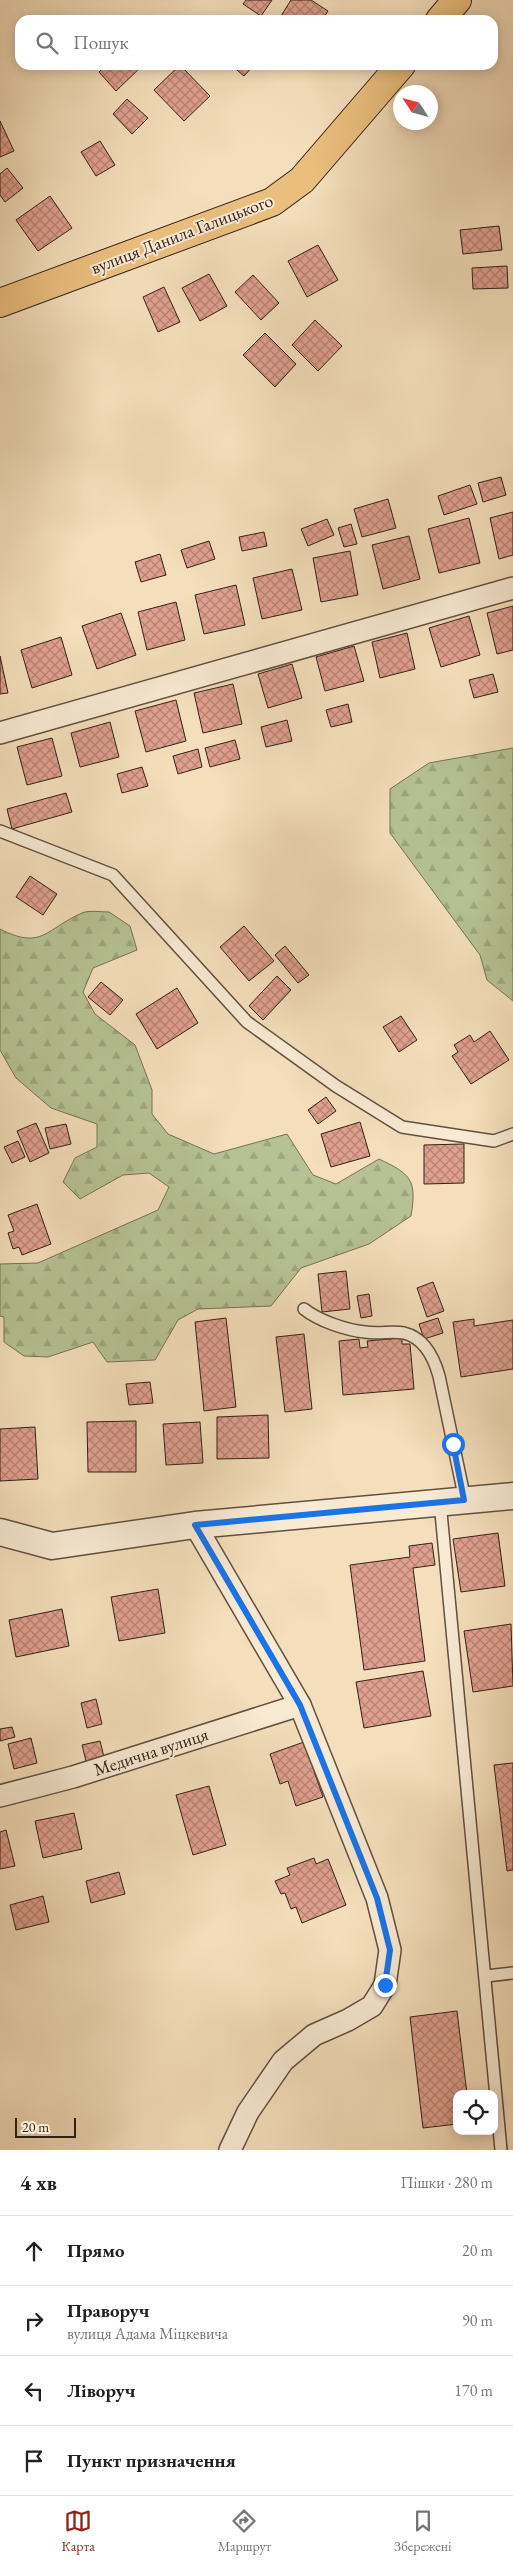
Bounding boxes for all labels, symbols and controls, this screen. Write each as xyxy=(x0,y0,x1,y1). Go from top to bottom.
search box xyxy=(15,15,498,70)
icon: search xyxy=(33,29,61,57)
text: Пошук xyxy=(73,30,129,55)
north arrow xyxy=(393,85,438,130)
street label: вулиця Данила Галицького xyxy=(87,188,276,279)
route start xyxy=(442,1433,465,1456)
street label: Медична вулиця xyxy=(91,1722,211,1781)
route end xyxy=(374,1974,397,1997)
map controls xyxy=(453,2090,498,2135)
button: locate xyxy=(453,2090,498,2135)
scale bar xyxy=(15,2115,76,2138)
text: 20 m xyxy=(22,2118,49,2136)
text: 4 хв xyxy=(20,2169,57,2196)
text: Пішки · 280 m xyxy=(400,2172,493,2193)
icon: ahead xyxy=(20,2237,48,2265)
text: Прямо xyxy=(67,2238,125,2263)
text: 20 m xyxy=(462,2240,493,2261)
text: Праворуч xyxy=(67,2298,149,2323)
icon: right xyxy=(20,2307,48,2335)
text: 90 m xyxy=(462,2310,493,2331)
text: вулиця Адама Міцкевича xyxy=(67,2323,228,2344)
icon: left xyxy=(20,2377,48,2405)
text: Ліворуч xyxy=(67,2378,135,2403)
text: 170 m xyxy=(454,2380,493,2401)
icon: arrive xyxy=(20,2447,48,2475)
text: Пункт призначення xyxy=(67,2448,236,2473)
tab: Карта xyxy=(61,2507,95,2555)
tab: Маршрут xyxy=(218,2507,271,2555)
tab: Збережені xyxy=(394,2507,452,2555)

